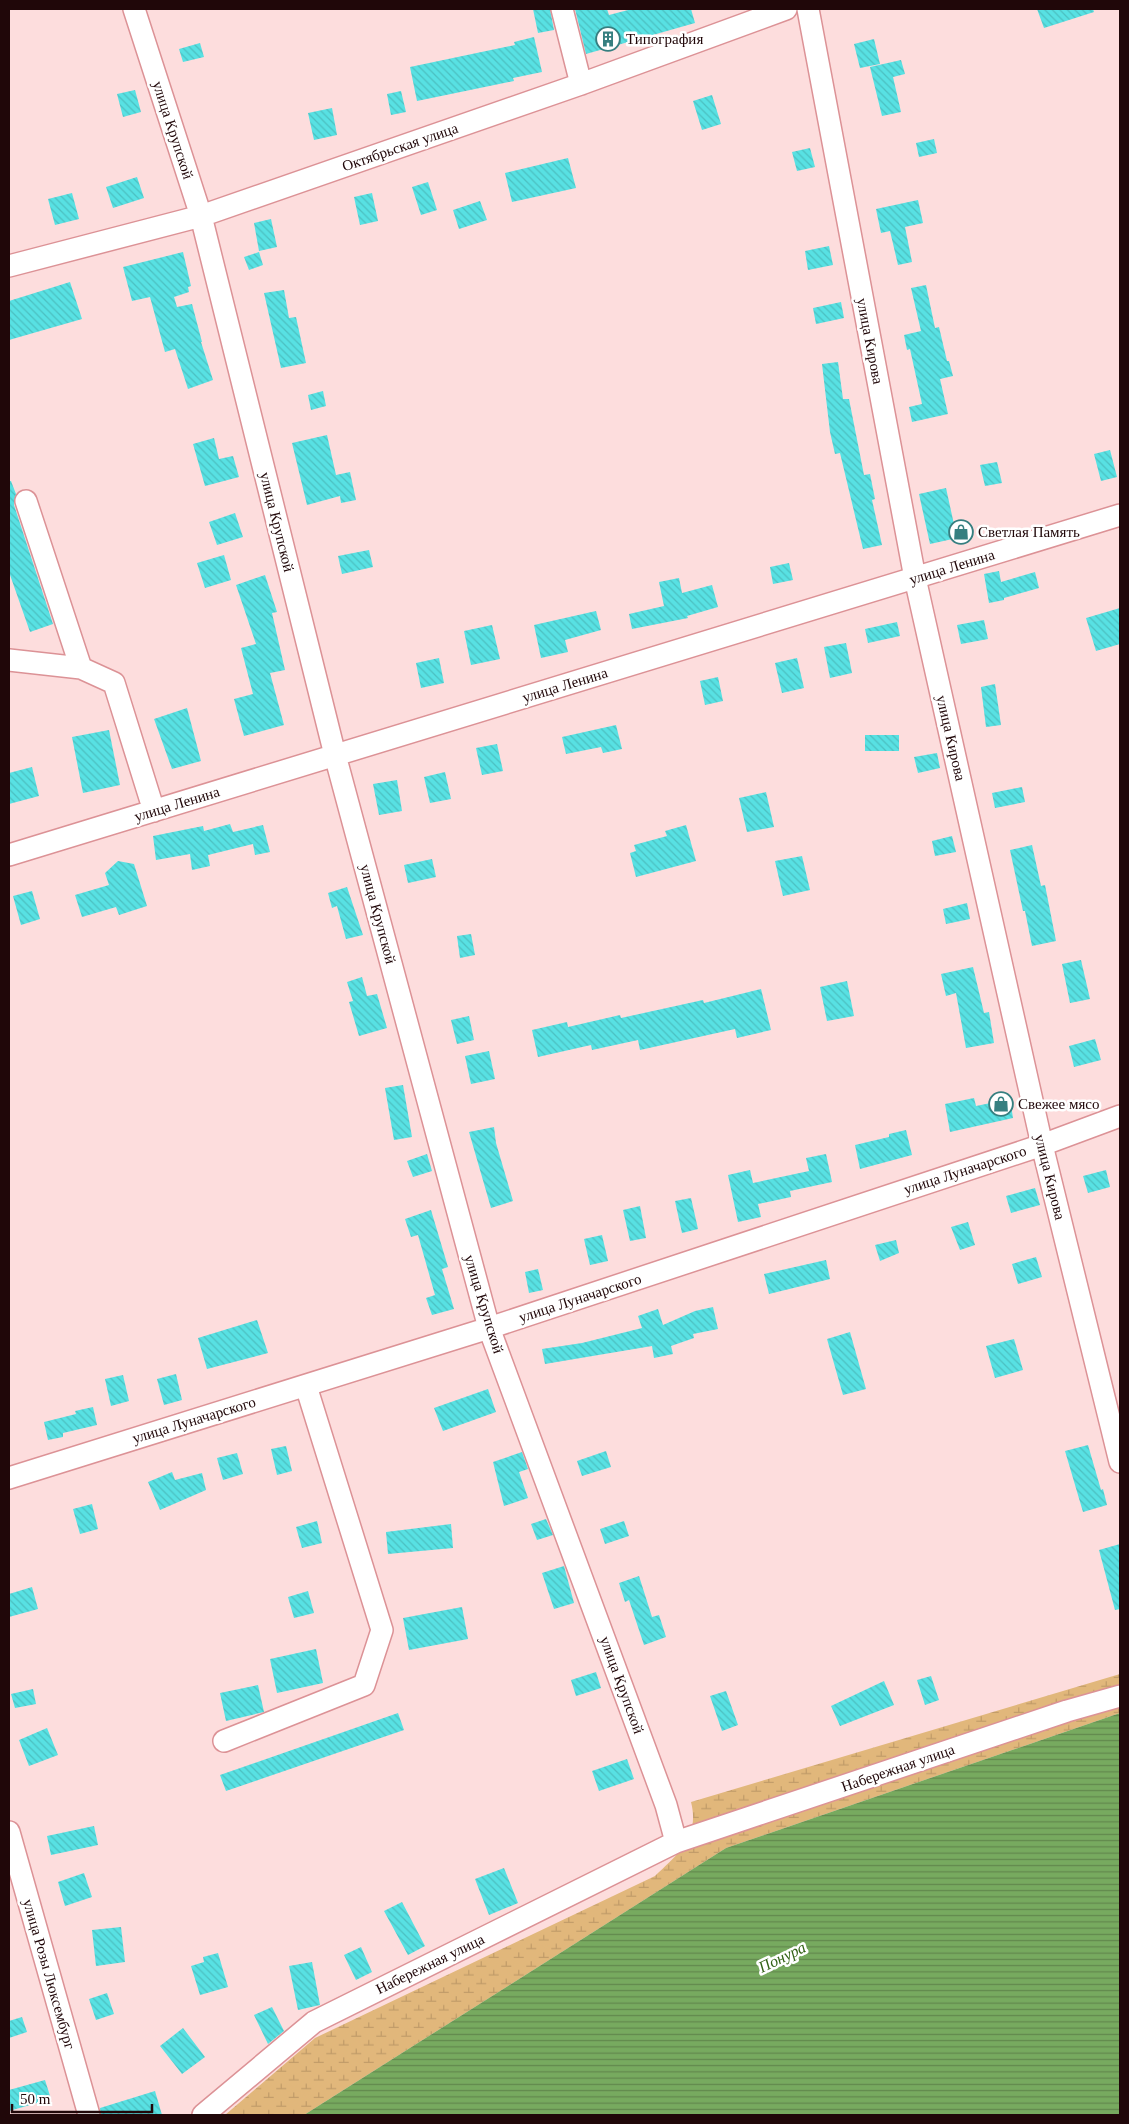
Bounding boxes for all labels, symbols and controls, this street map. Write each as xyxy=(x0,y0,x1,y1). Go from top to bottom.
building icon: Типография xyxy=(595,26,621,52)
place label: Типография xyxy=(626,31,703,47)
street label: улица Крупской xyxy=(150,79,196,181)
street label: Октябрьская улица xyxy=(340,120,460,174)
street label: улица Кирова xyxy=(854,297,886,386)
street label: улица Крупской xyxy=(257,470,297,574)
shop icon: Светлая Память xyxy=(948,519,974,545)
place label: Светлая Память xyxy=(978,524,1080,540)
street label: улица Ленина xyxy=(907,546,997,588)
street label: улица Ленина xyxy=(520,664,610,706)
street label: улица Кирова xyxy=(933,694,969,783)
street label: улица Ленина xyxy=(132,783,222,825)
street label: улица Крупской xyxy=(357,863,399,965)
shop icon: Свежее мясо xyxy=(988,1091,1014,1117)
place label: Свежее мясо xyxy=(1018,1096,1099,1112)
street label: улица Кирова xyxy=(1032,1133,1068,1222)
street label: улица Луначарского xyxy=(902,1143,1028,1197)
street label: улица Крупской xyxy=(461,1253,507,1355)
street label: улица Луначарского xyxy=(517,1271,643,1325)
street label: улица Луначарского xyxy=(131,1394,257,1446)
street label: улица Крупской xyxy=(597,1634,647,1736)
street label: Набережная улица xyxy=(839,1741,957,1795)
street label: улица Розы Люксембург xyxy=(20,1897,78,2051)
street label: Набережная улица xyxy=(373,1931,487,1997)
water label: Понура xyxy=(755,1938,809,1977)
scale bar xyxy=(12,2082,152,2114)
text: 50 m xyxy=(20,2091,51,2107)

